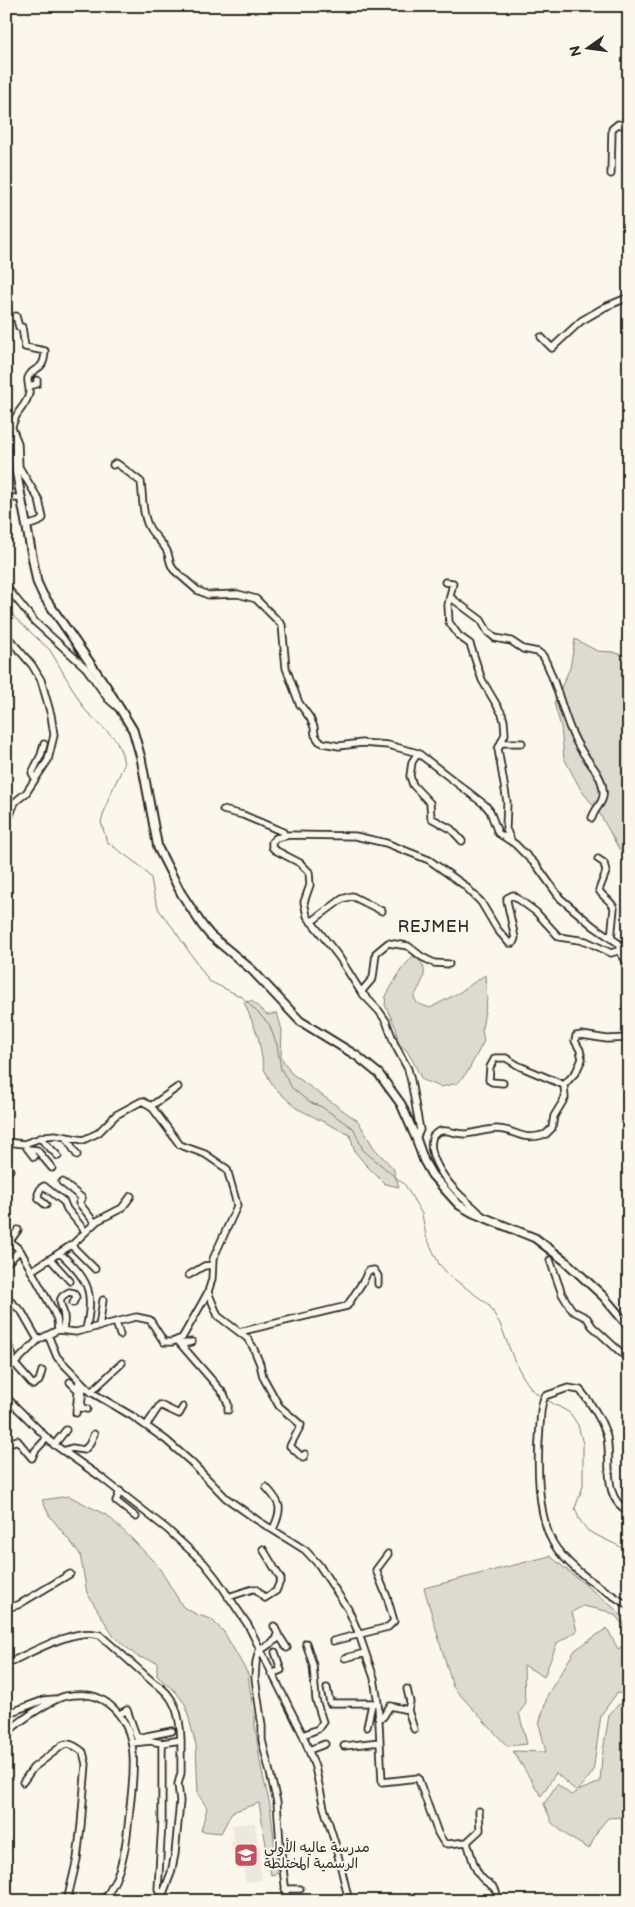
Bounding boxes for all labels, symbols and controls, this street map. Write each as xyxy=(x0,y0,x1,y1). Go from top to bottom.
north arrow xyxy=(562,22,612,72)
text: N xyxy=(566,44,585,58)
district label: REJMEH xyxy=(398,918,470,937)
place label: مدرسة عاليه الأولى الرسمية المختلطة xyxy=(264,1838,370,1872)
school or university icon: مدرسة عاليه الأولى الرسمية المختلطة xyxy=(233,1842,259,1868)

